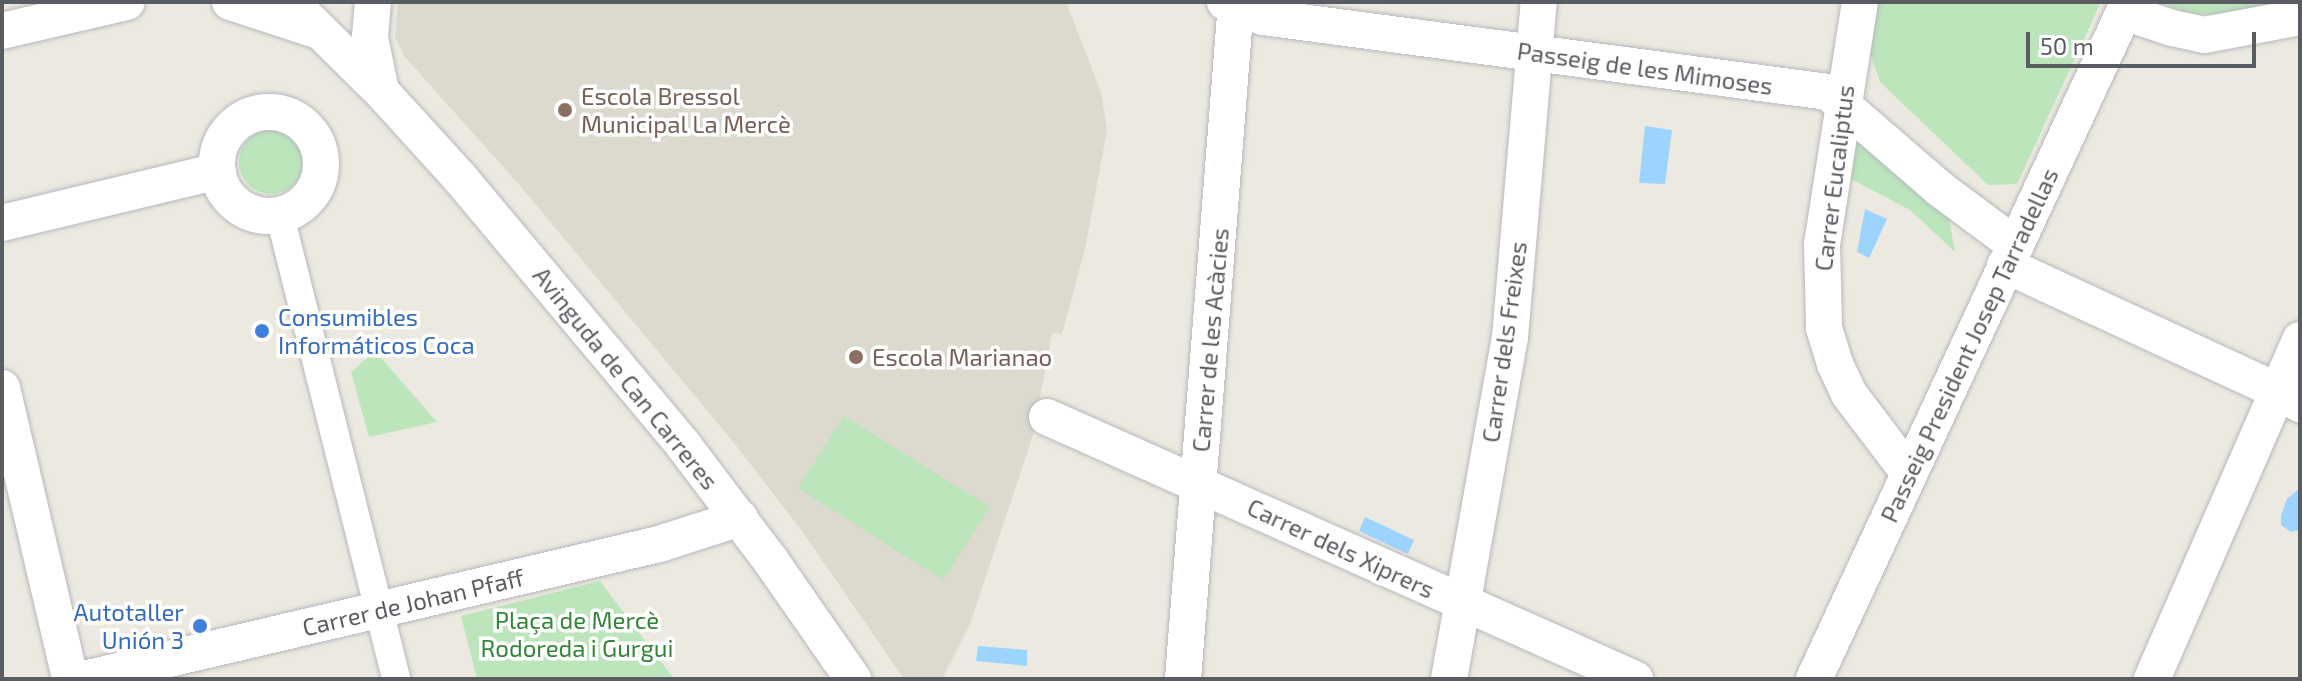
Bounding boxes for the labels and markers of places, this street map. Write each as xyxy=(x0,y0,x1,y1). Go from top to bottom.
place label: Escola Bressol Municipal La Mercè xyxy=(581,82,791,138)
marker: Escola Bressol Municipal La Mercè xyxy=(556,101,574,119)
place label: Consumibles Informáticos Coca xyxy=(278,303,475,359)
marker: Consumibles Informáticos Coca xyxy=(253,322,271,340)
place label: Escola Marianao xyxy=(872,343,1052,371)
marker: Escola Marianao xyxy=(847,348,865,366)
place label: Autotaller Unión 3 xyxy=(74,598,184,654)
marker: Autotaller Unión 3 xyxy=(191,617,209,635)

